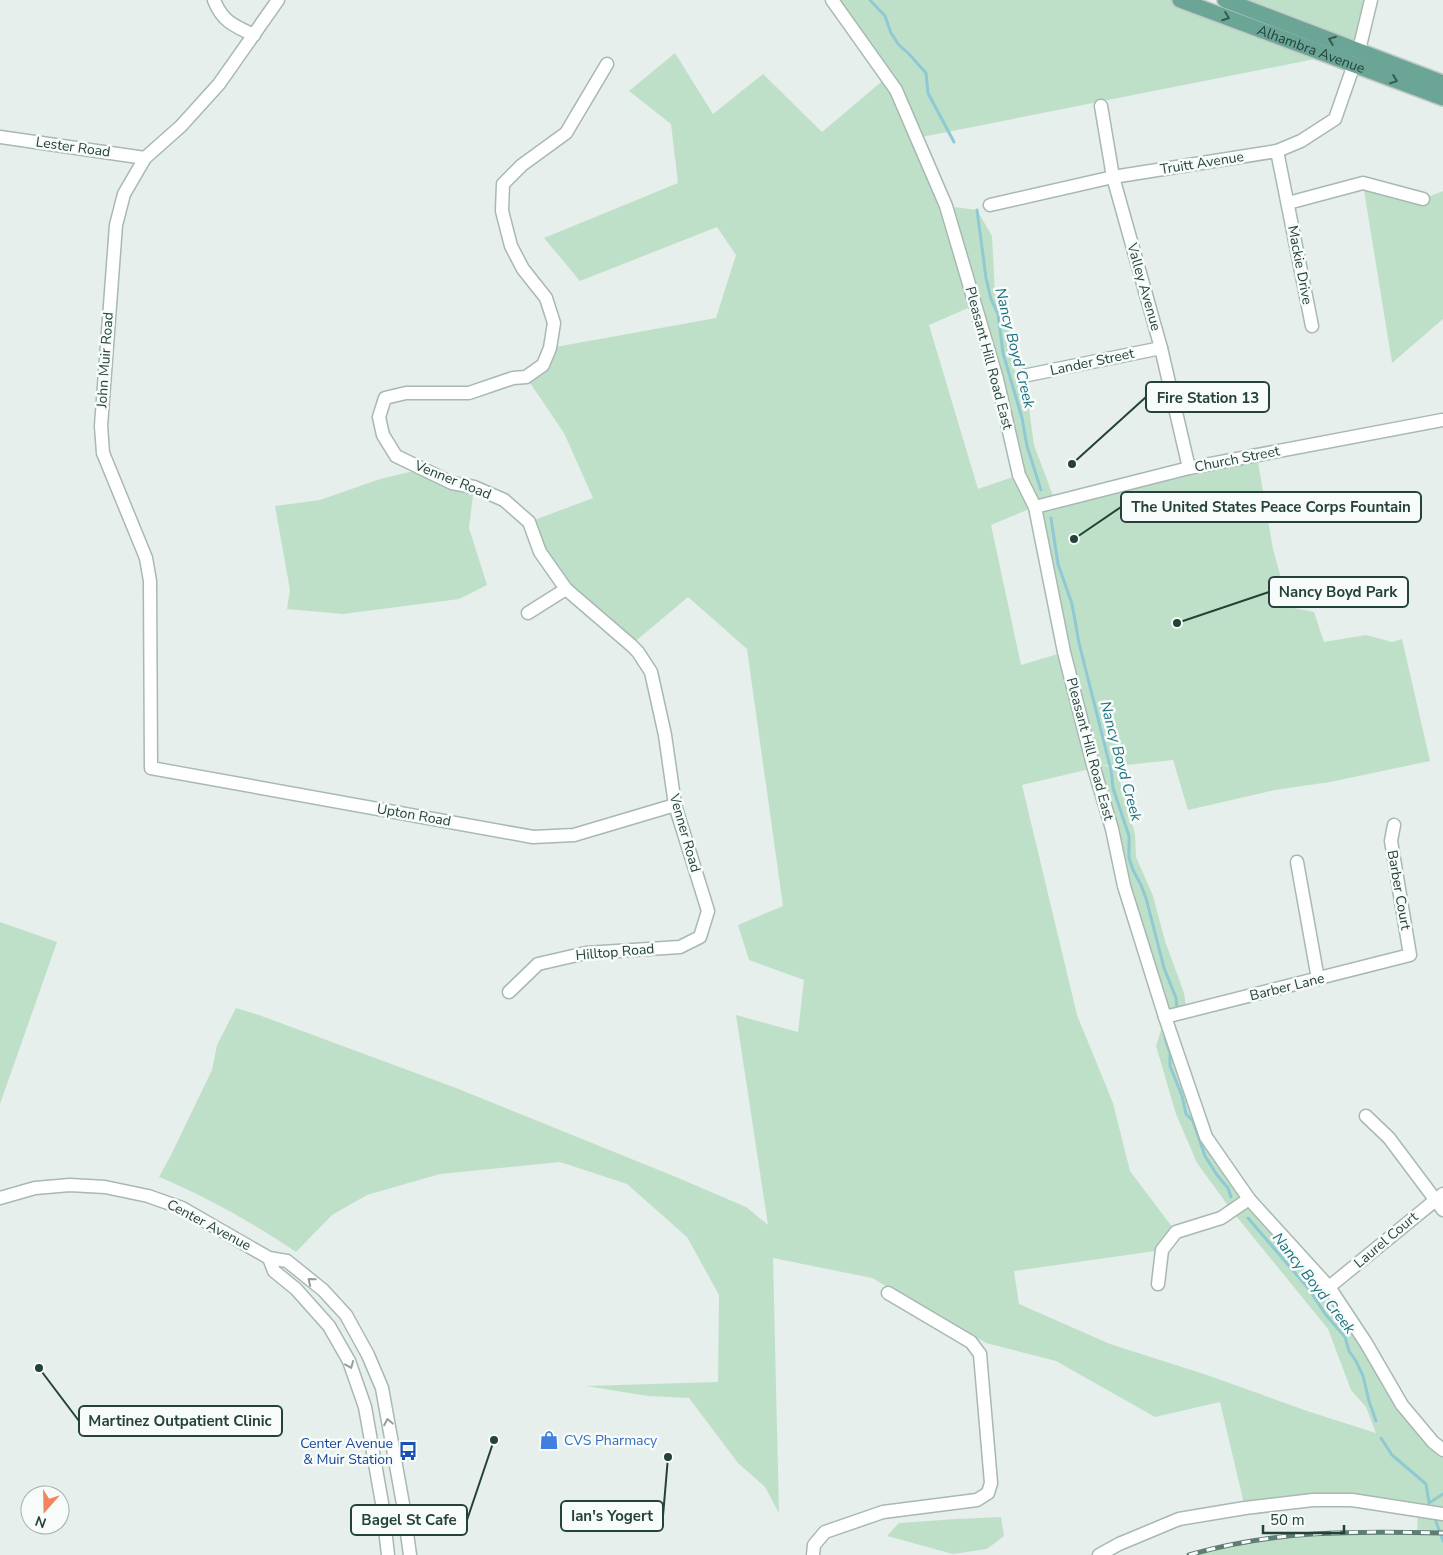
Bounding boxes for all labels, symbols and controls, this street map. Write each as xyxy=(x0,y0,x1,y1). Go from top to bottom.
one-way arrow xyxy=(1221,11,1229,21)
street label: Alhambra Avenue xyxy=(1255,20,1368,78)
one-way arrow xyxy=(1329,36,1337,46)
one-way arrow xyxy=(1390,74,1398,84)
street label: Lester Road xyxy=(34,132,112,162)
street label: Truitt Avenue xyxy=(1159,147,1245,179)
street label: Mackie Drive xyxy=(1283,224,1317,306)
street label: Valley Avenue xyxy=(1122,240,1166,333)
street label: Pleasant Hill Road East xyxy=(961,284,1017,432)
water label: Nancy Boyd Creek xyxy=(990,286,1040,411)
street label: John Muir Road xyxy=(92,311,118,410)
street label: Lander Street xyxy=(1048,344,1136,380)
callout: Fire Station 13 xyxy=(1146,382,1269,412)
text: Fire Station 13 xyxy=(1157,388,1259,408)
street label: Church Street xyxy=(1193,441,1281,477)
street label: Venner Road xyxy=(411,456,494,504)
callout: The United States Peace Corps Fountain xyxy=(1121,492,1421,522)
text: The United States Peace Corps Fountain xyxy=(1131,497,1411,517)
callout: Nancy Boyd Park xyxy=(1269,577,1408,607)
text: Nancy Boyd Park xyxy=(1279,582,1398,602)
street label: Pleasant Hill Road East xyxy=(1062,675,1118,823)
water label: Nancy Boyd Creek xyxy=(1095,699,1147,824)
street label: Venner Road xyxy=(664,791,705,874)
street label: Upton Road xyxy=(375,799,453,831)
street label: Barber Court xyxy=(1383,848,1415,932)
street label: Hilltop Road xyxy=(575,939,655,965)
street label: Barber Lane xyxy=(1248,969,1326,1005)
street label: Center Avenue xyxy=(164,1195,254,1255)
street label: Laurel Court xyxy=(1350,1208,1422,1272)
water label: Nancy Boyd Creek xyxy=(1268,1228,1360,1338)
one-way arrow xyxy=(308,1278,317,1286)
one-way arrow xyxy=(344,1360,354,1369)
callout: Martinez Outpatient Clinic xyxy=(79,1406,282,1436)
text: Martinez Outpatient Clinic xyxy=(88,1411,272,1431)
one-way arrow xyxy=(383,1417,394,1426)
shop icon: CVS Pharmacy xyxy=(538,1429,560,1451)
place label: CVS Pharmacy xyxy=(564,1431,658,1450)
place label: Center Avenue & Muir Station xyxy=(300,1434,393,1469)
bus stop icon: Center Avenue & Muir Station xyxy=(397,1440,419,1462)
north arrow xyxy=(20,1485,70,1535)
callout: Ian's Yogert xyxy=(561,1501,663,1531)
scale bar xyxy=(1263,1502,1344,1534)
callout: Bagel St Cafe xyxy=(351,1505,467,1535)
text: Ian's Yogert xyxy=(571,1506,653,1526)
text: Bagel St Cafe xyxy=(361,1510,457,1530)
text: 50 m xyxy=(1270,1510,1305,1530)
text: N xyxy=(33,1511,49,1532)

